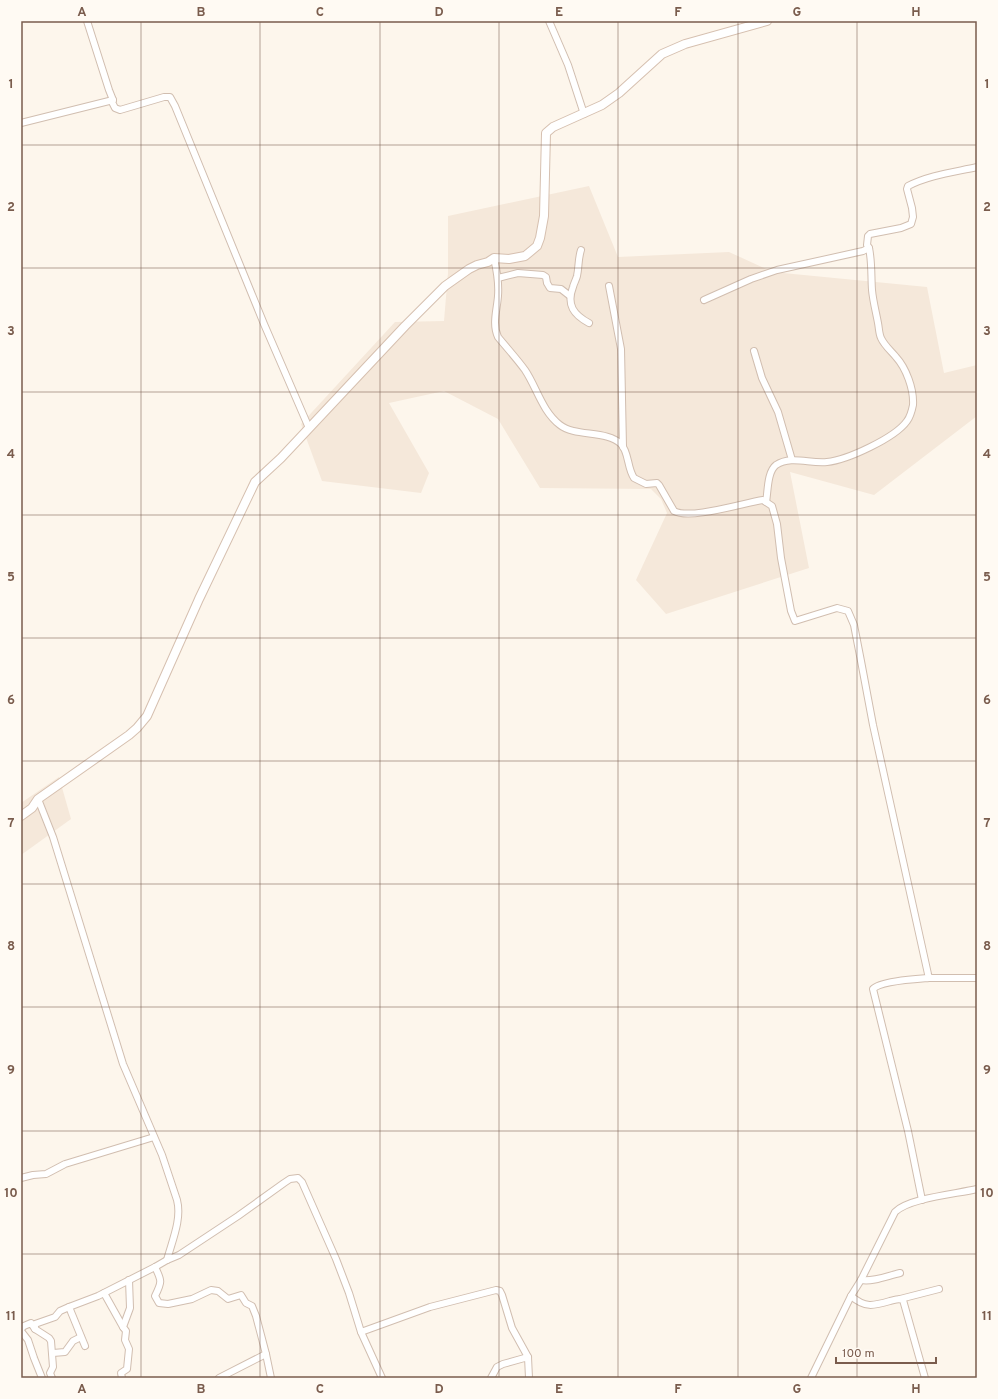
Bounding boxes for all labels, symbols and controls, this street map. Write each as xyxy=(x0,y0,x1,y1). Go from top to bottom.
text: A xyxy=(77,5,87,21)
text: B xyxy=(197,5,206,21)
text: C xyxy=(316,5,324,21)
text: D xyxy=(434,5,444,21)
text: E xyxy=(555,5,563,21)
text: F xyxy=(674,5,682,21)
text: G xyxy=(793,5,802,21)
text: H xyxy=(911,5,921,21)
text: 1 xyxy=(8,77,14,93)
text: 1 xyxy=(984,77,990,93)
text: 2 xyxy=(7,200,15,216)
text: 2 xyxy=(983,200,991,216)
text: 3 xyxy=(7,324,15,340)
text: 3 xyxy=(983,324,991,340)
text: 4 xyxy=(7,447,15,463)
text: 4 xyxy=(983,447,991,463)
text: 5 xyxy=(7,570,15,586)
text: 5 xyxy=(983,570,991,586)
text: 6 xyxy=(7,693,15,709)
text: 6 xyxy=(983,693,991,709)
text: 7 xyxy=(8,816,15,832)
text: 7 xyxy=(984,816,991,832)
text: 8 xyxy=(7,939,15,955)
text: 8 xyxy=(983,939,991,955)
text: 9 xyxy=(7,1063,15,1079)
text: 9 xyxy=(983,1063,991,1079)
text: 10 xyxy=(4,1186,18,1202)
text: 10 xyxy=(980,1186,994,1202)
text: 11 xyxy=(6,1309,16,1325)
text: 11 xyxy=(982,1309,992,1325)
scale bar xyxy=(836,1339,936,1365)
text: 100 m xyxy=(842,1346,875,1362)
text: A xyxy=(77,1382,87,1398)
text: B xyxy=(197,1382,206,1398)
text: C xyxy=(316,1382,324,1398)
text: D xyxy=(434,1382,444,1398)
text: E xyxy=(555,1382,563,1398)
text: F xyxy=(674,1382,682,1398)
text: G xyxy=(793,1382,802,1398)
text: H xyxy=(911,1382,921,1398)

